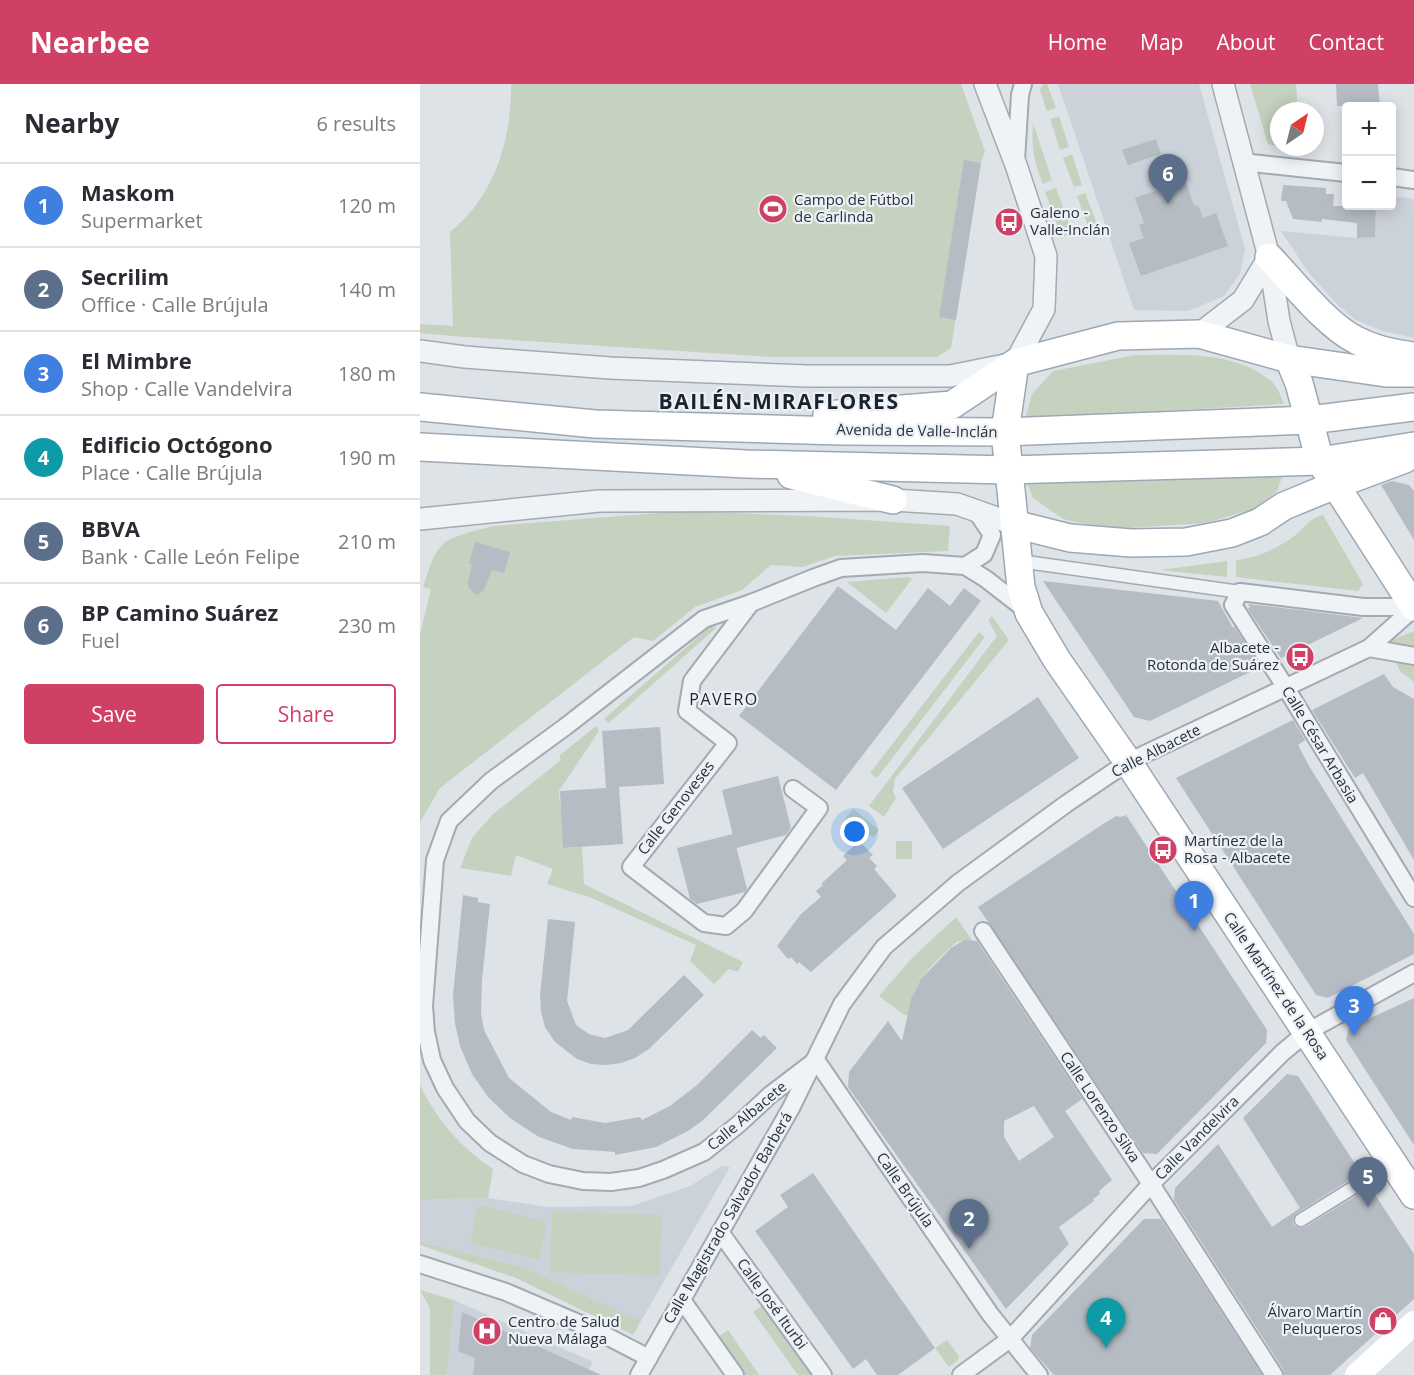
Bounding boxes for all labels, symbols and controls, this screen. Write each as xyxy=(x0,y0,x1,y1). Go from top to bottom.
text: Nearbee xyxy=(30,23,150,61)
text: Home xyxy=(1048,28,1107,56)
text: Map xyxy=(1140,28,1183,56)
text: About xyxy=(1216,28,1276,56)
text: Contact xyxy=(1309,28,1384,56)
north arrow xyxy=(1270,102,1324,156)
map controls xyxy=(1342,102,1396,210)
button: + xyxy=(1342,102,1396,156)
text: Nearby xyxy=(24,105,119,141)
text: 6 results xyxy=(316,110,396,137)
pin: 6 xyxy=(1148,154,1188,204)
button: − xyxy=(1342,156,1396,210)
text: Maskom xyxy=(81,177,175,207)
place label: Campo de Fútbol de Carlinda xyxy=(794,189,914,226)
text: 1 xyxy=(38,192,49,219)
text: 120 m xyxy=(338,192,396,219)
sports icon: Campo de Fútbol de Carlinda xyxy=(757,193,789,225)
place label: Galeno - Valle-Inclán xyxy=(1030,202,1110,239)
bus stop icon: Galeno - Valle-Inclán xyxy=(993,206,1025,238)
text: Supermarket xyxy=(81,207,203,234)
text: Secrilim xyxy=(81,261,169,291)
text: 2 xyxy=(38,276,49,303)
text: 140 m xyxy=(338,276,396,303)
text: Office · Calle Brújula xyxy=(81,291,269,318)
text: El Mimbre xyxy=(81,345,192,375)
text: 3 xyxy=(38,360,49,387)
text: 180 m xyxy=(338,360,396,387)
text: Shop · Calle Vandelvira xyxy=(81,375,293,402)
district label: BAILÉN-MIRAFLORES xyxy=(659,387,899,415)
street label: Avenida de Valle-Inclán xyxy=(836,419,998,441)
text: Edificio Octógono xyxy=(81,429,273,459)
text: 4 xyxy=(38,444,49,471)
text: 190 m xyxy=(338,444,396,471)
text: Place · Calle Brújula xyxy=(81,459,263,486)
text: BBVA xyxy=(81,513,140,543)
text: 5 xyxy=(38,528,49,555)
text: 210 m xyxy=(338,528,396,555)
text: Bank · Calle León Felipe xyxy=(81,543,300,570)
text: BP Camino Suárez xyxy=(81,597,278,627)
text: 6 xyxy=(38,612,49,639)
text: 230 m xyxy=(338,612,396,639)
text: Fuel xyxy=(81,627,120,654)
place label: Albacete - Rotonda de Suárez xyxy=(1147,637,1279,674)
bus stop icon: Albacete - Rotonda de Suárez xyxy=(1284,641,1316,673)
street label: Calle César Arbasia xyxy=(1278,682,1364,807)
button: Save xyxy=(24,684,204,744)
button: Share xyxy=(216,684,396,744)
district label: PAVERO xyxy=(689,688,759,710)
street label: Calle Albacete xyxy=(1107,719,1204,781)
street label: Calle Genoveses xyxy=(632,756,718,858)
your location xyxy=(840,817,869,846)
place label: Martínez de la Rosa - Albacete xyxy=(1184,830,1291,867)
bus stop icon: Martínez de la Rosa - Albacete xyxy=(1147,834,1179,866)
pin: 1 xyxy=(1174,882,1214,931)
street label: Calle Martínez de la Rosa xyxy=(1220,907,1334,1063)
pin: 3 xyxy=(1334,986,1374,1036)
street label: Calle Lorenzo Silva xyxy=(1056,1047,1145,1166)
street label: Calle Albacete xyxy=(702,1076,790,1154)
street label: Calle Vandelvira xyxy=(1150,1091,1243,1184)
street label: Calle Magistrado Salvador Barberá xyxy=(658,1108,796,1327)
street label: Calle Brújula xyxy=(872,1148,939,1231)
pin: 5 xyxy=(1348,1158,1388,1207)
pin: 2 xyxy=(950,1200,988,1249)
street label: Calle José Iturbi xyxy=(733,1254,813,1353)
pin: 4 xyxy=(1086,1298,1126,1348)
place label: Álvaro Martín Peluqueros xyxy=(1268,1301,1362,1338)
shop icon: Álvaro Martín Peluqueros xyxy=(1367,1305,1399,1337)
place label: Centro de Salud Nueva Málaga xyxy=(508,1311,620,1348)
hospital icon: Centro de Salud Nueva Málaga xyxy=(471,1315,503,1347)

